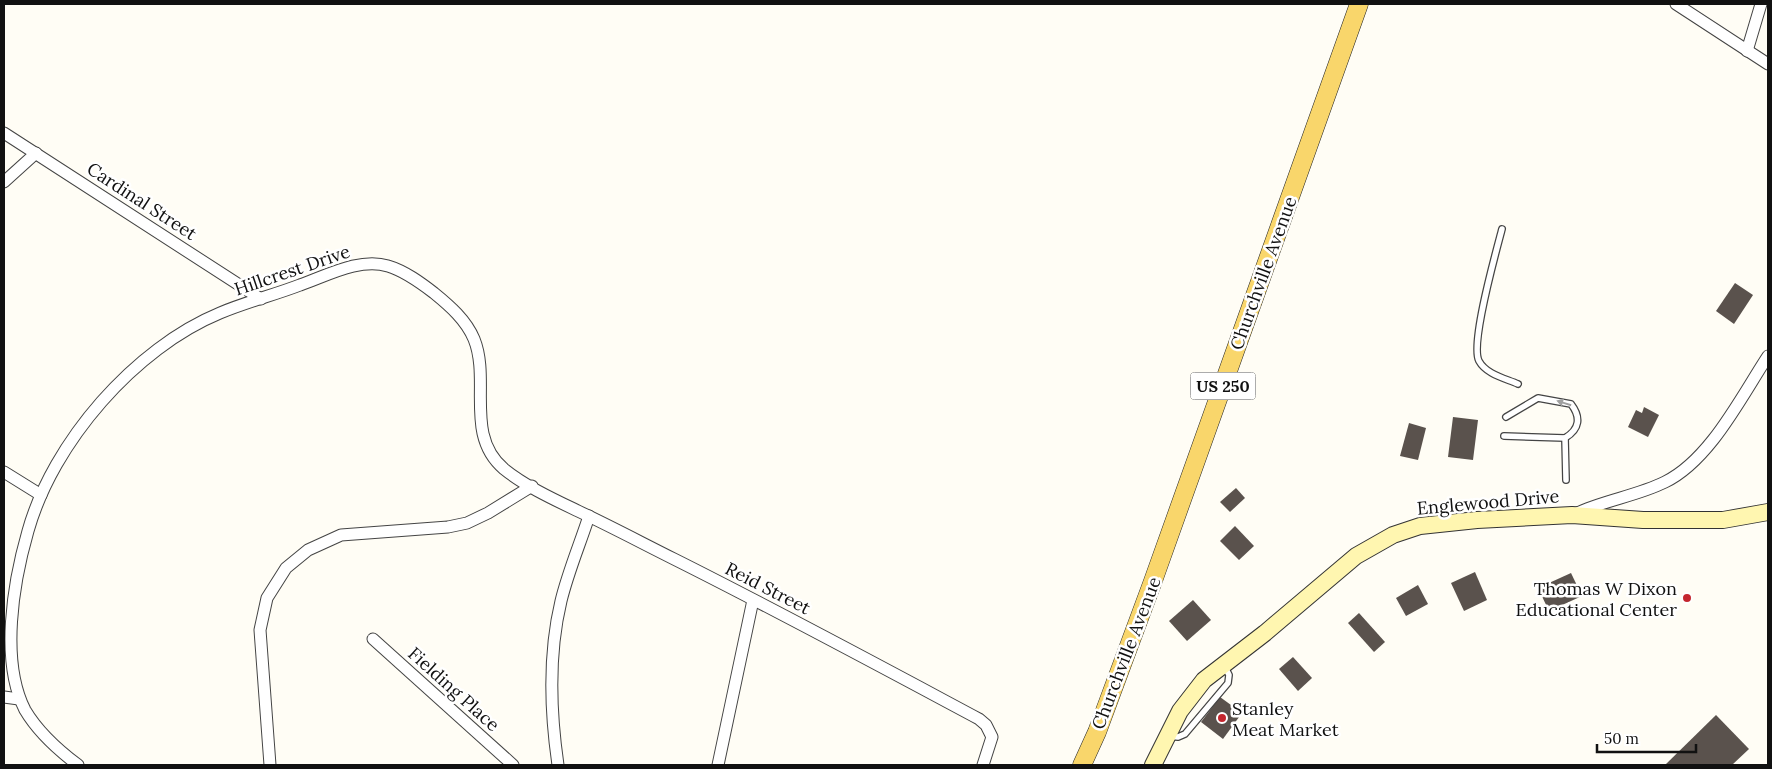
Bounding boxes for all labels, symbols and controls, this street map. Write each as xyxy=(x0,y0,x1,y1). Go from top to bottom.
street label: Cardinal Street xyxy=(83,157,201,245)
street label: Churchville Avenue xyxy=(1225,193,1302,353)
street label: Hillcrest Drive xyxy=(231,239,353,301)
road number: US 250 xyxy=(1190,372,1256,400)
one-way arrow xyxy=(1556,398,1571,406)
street label: Englewood Drive xyxy=(1416,484,1560,520)
street label: Reid Street xyxy=(722,557,814,619)
street label: Churchville Avenue xyxy=(1086,573,1166,733)
place label: Thomas W Dixon Educational Center xyxy=(1516,577,1677,621)
marker: Thomas W Dixon Educational Center xyxy=(1681,592,1693,604)
street label: Fielding Place xyxy=(404,642,505,736)
place label: Stanley Meat Market xyxy=(1232,697,1339,741)
marker: Stanley Meat Market xyxy=(1216,712,1228,724)
scale bar xyxy=(1597,722,1696,754)
text: 50 m xyxy=(1604,729,1639,748)

